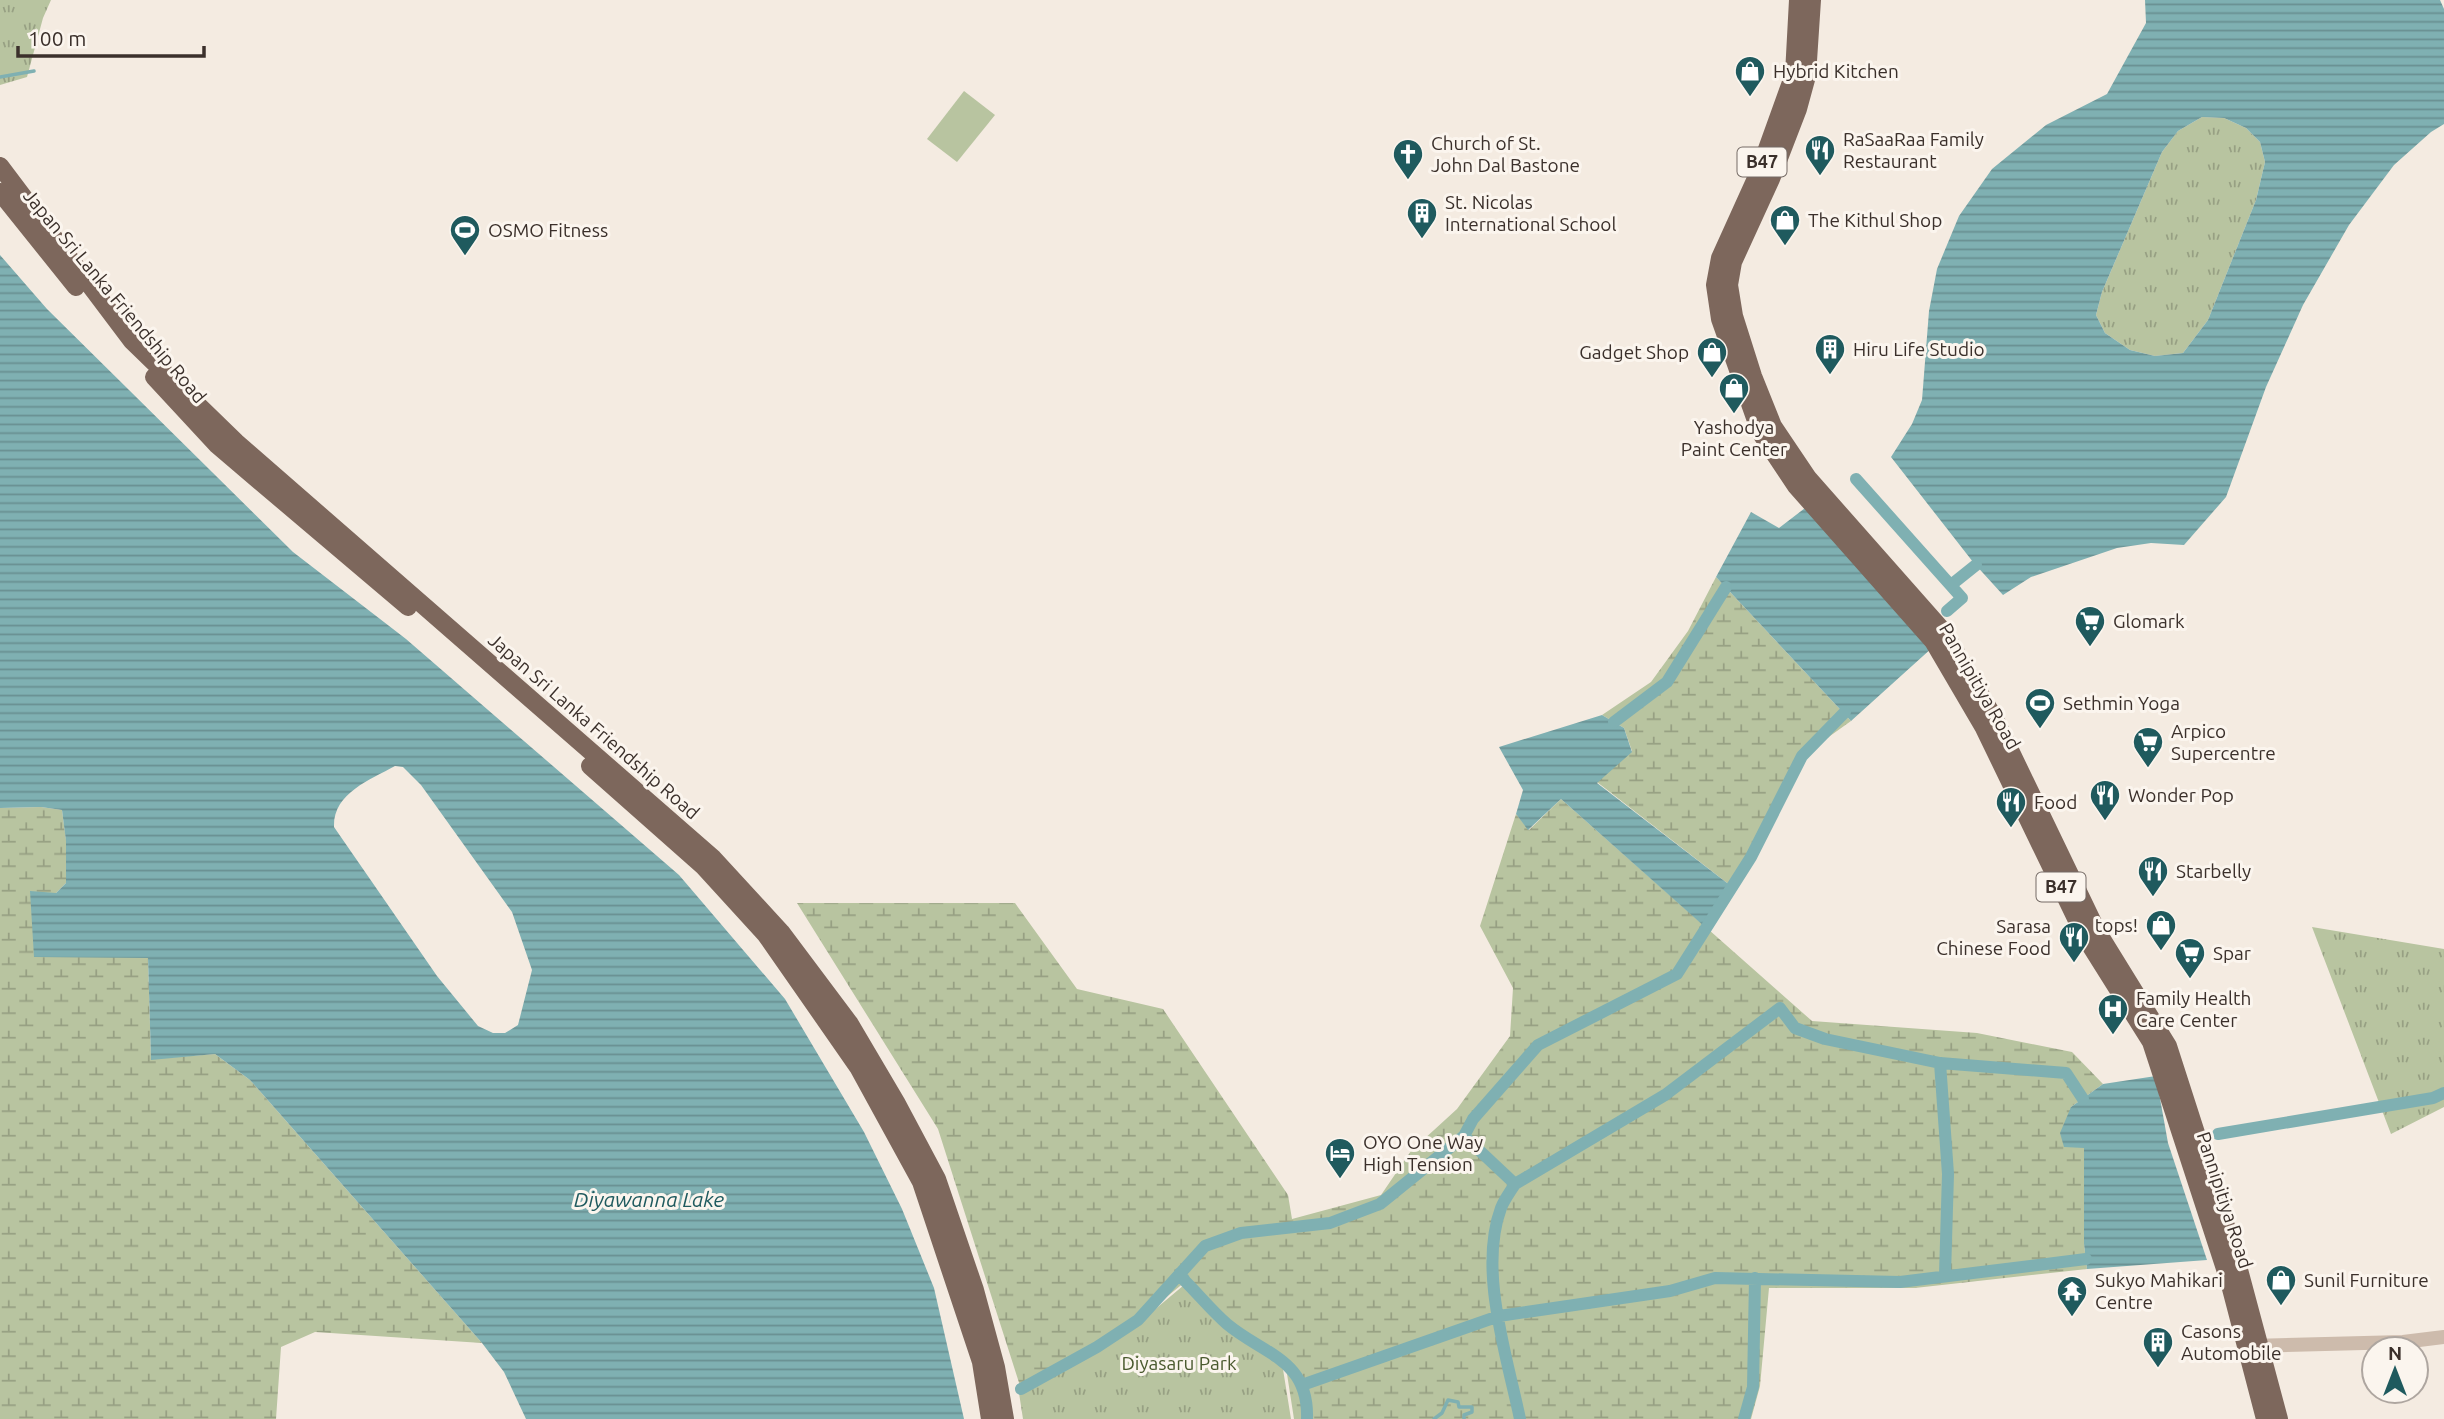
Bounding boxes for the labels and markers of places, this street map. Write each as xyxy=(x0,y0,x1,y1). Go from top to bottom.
shop icon: Hybrid Kitchen xyxy=(1733,54,1767,98)
place label: Hybrid Kitchen xyxy=(1773,60,1899,82)
place label: RaSaaRaa Family Restaurant xyxy=(1843,128,1984,172)
place label: Church of St. John Dal Bastone xyxy=(1431,132,1580,176)
restaurant icon: RaSaaRaa Family Restaurant xyxy=(1803,133,1837,177)
church icon: Church of St. John Dal Bastone xyxy=(1391,137,1425,181)
place label: St. Nicolas International School xyxy=(1445,191,1616,235)
building icon: St. Nicolas International School xyxy=(1405,196,1439,240)
shop icon: The Kithul Shop xyxy=(1768,203,1802,247)
place label: The Kithul Shop xyxy=(1808,209,1942,231)
sports icon: OSMO Fitness xyxy=(448,213,482,257)
place label: OSMO Fitness xyxy=(488,219,608,241)
building icon: Hiru Life Studio xyxy=(1813,332,1847,376)
shop icon: Gadget Shop xyxy=(1695,335,1729,379)
place label: Hiru Life Studio xyxy=(1853,338,1985,360)
place label: Gadget Shop xyxy=(1579,341,1689,363)
shop icon: Yashodya Paint Center xyxy=(1717,371,1751,415)
place label: Yashodya Paint Center xyxy=(1681,416,1787,460)
supermarket icon: Glomark xyxy=(2073,604,2107,648)
place label: Glomark xyxy=(2113,610,2185,632)
sports icon: Sethmin Yoga xyxy=(2023,686,2057,730)
place label: Sethmin Yoga xyxy=(2063,692,2180,714)
place label: Arpico Supercentre xyxy=(2171,720,2276,764)
supermarket icon: Arpico Supercentre xyxy=(2131,725,2165,769)
restaurant icon: Wonder Pop xyxy=(2088,778,2122,822)
place label: Wonder Pop xyxy=(2128,784,2234,806)
restaurant icon: Food xyxy=(1994,785,2028,829)
place label: Food xyxy=(2034,791,2077,813)
restaurant icon: Starbelly xyxy=(2136,854,2170,898)
place label: Starbelly xyxy=(2176,860,2251,882)
shop icon: tops! xyxy=(2144,908,2178,952)
place label: tops! xyxy=(2095,914,2138,936)
place label: Sarasa Chinese Food xyxy=(1936,915,2051,959)
restaurant icon: Sarasa Chinese Food xyxy=(2057,920,2091,964)
supermarket icon: Spar xyxy=(2173,936,2207,980)
place label: Spar xyxy=(2213,942,2251,964)
place label: Family Health Care Center xyxy=(2136,987,2251,1031)
hospital icon: Family Health Care Center xyxy=(2096,992,2130,1036)
place label: OYO One Way High Tension xyxy=(1363,1131,1483,1175)
hotel icon: OYO One Way High Tension xyxy=(1323,1136,1357,1180)
shop icon: Sunil Furniture xyxy=(2264,1263,2298,1307)
place label: Sukyo Mahikari Centre xyxy=(2095,1269,2223,1313)
place label: Sunil Furniture xyxy=(2304,1269,2429,1291)
temple icon: Sukyo Mahikari Centre xyxy=(2055,1274,2089,1318)
place label: Casons Automobile xyxy=(2181,1320,2281,1364)
building icon: Casons Automobile xyxy=(2141,1325,2175,1369)

